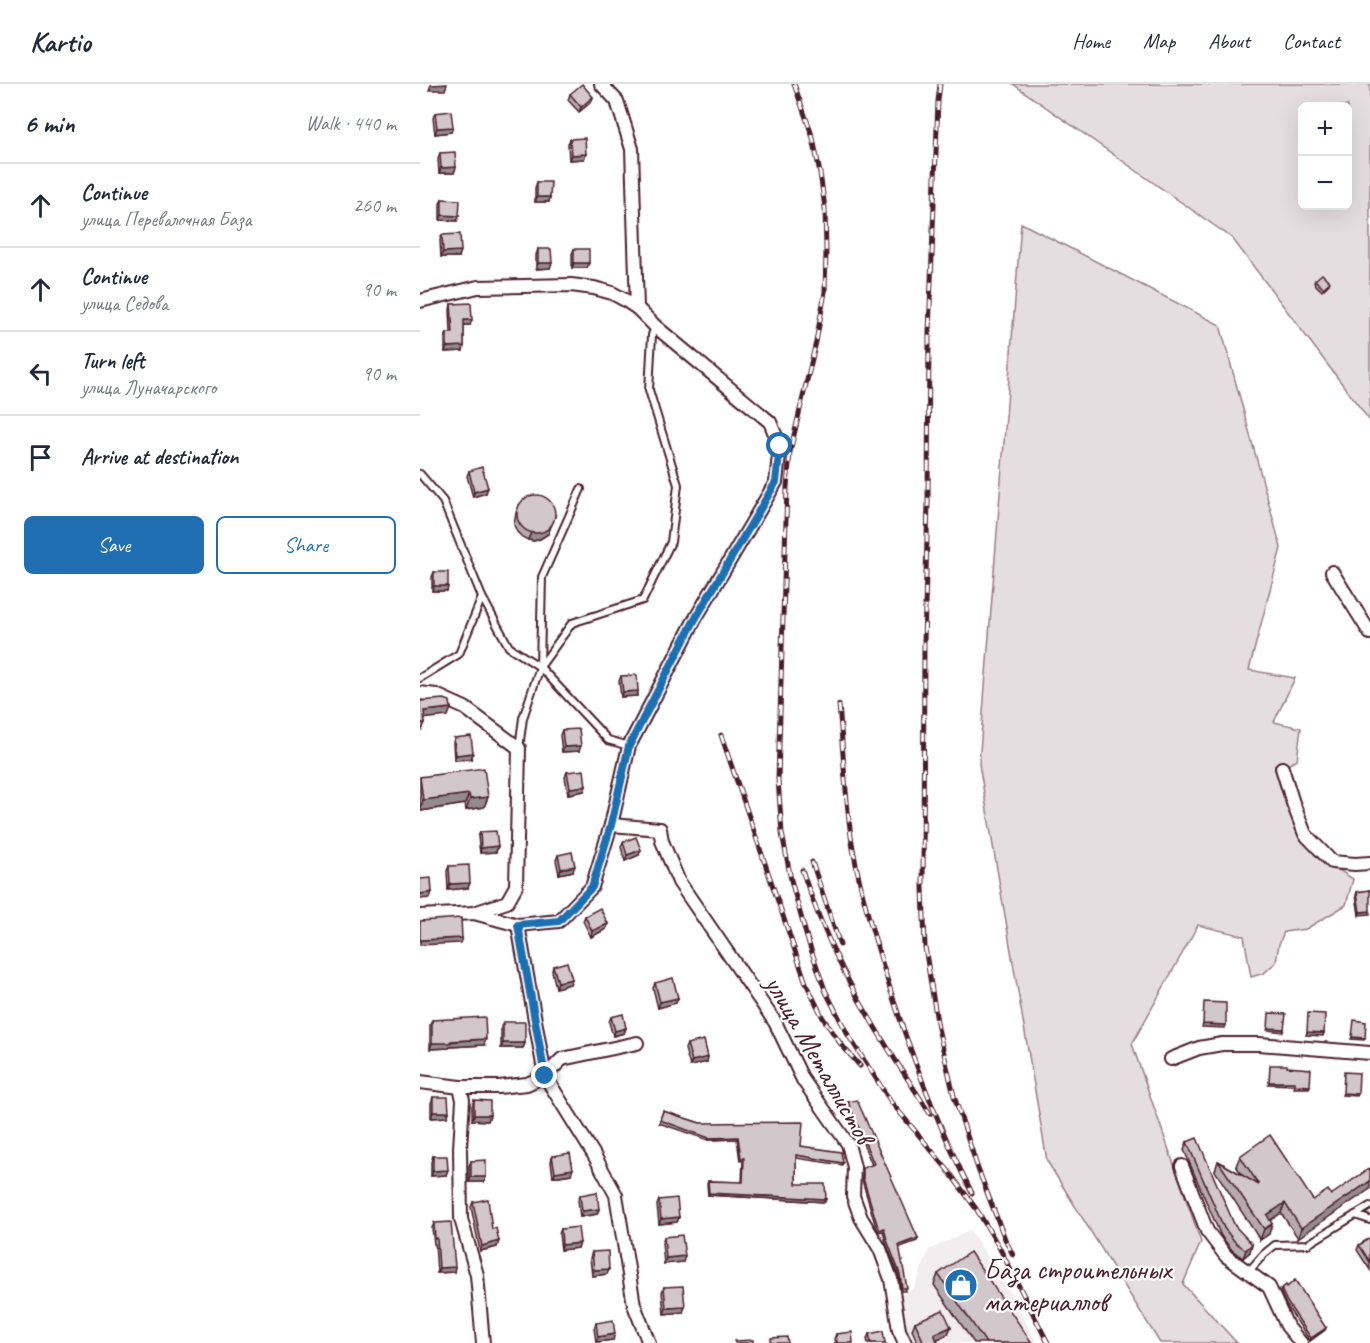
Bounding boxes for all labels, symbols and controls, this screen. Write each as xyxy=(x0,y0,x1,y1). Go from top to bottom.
text: Kartio xyxy=(30,24,91,59)
text: Home xyxy=(1072,28,1110,54)
text: Map xyxy=(1143,28,1175,54)
text: About xyxy=(1208,28,1250,54)
text: Contact xyxy=(1283,28,1340,54)
map controls xyxy=(1298,102,1352,210)
button: + xyxy=(1298,102,1352,156)
text: 6 min xyxy=(24,107,74,140)
text: Walk · 440 m xyxy=(306,111,396,136)
button: − xyxy=(1298,156,1352,210)
text: Continue xyxy=(81,179,147,207)
icon: ahead xyxy=(24,189,57,222)
text: 260 m xyxy=(353,193,396,218)
text: улица Перевалочная База xyxy=(81,207,251,232)
text: Continue xyxy=(81,263,147,291)
icon: ahead xyxy=(24,273,57,306)
text: 90 m xyxy=(362,277,396,302)
text: улица Седова xyxy=(81,291,168,316)
text: Turn left xyxy=(81,347,145,375)
icon: left xyxy=(24,357,57,390)
text: 90 m xyxy=(362,361,396,386)
text: улица Луначарского xyxy=(81,375,216,400)
route start xyxy=(766,432,792,458)
icon: arrive xyxy=(24,441,57,474)
text: Arrive at destination xyxy=(81,443,238,471)
button: Save xyxy=(24,516,204,574)
button: Share xyxy=(216,516,396,574)
street label: улица Металлистов xyxy=(756,967,884,1154)
route end xyxy=(531,1062,557,1088)
place label: База cтроительных материаллов xyxy=(984,1252,1174,1319)
shop icon: База cтроительных материаллов xyxy=(943,1267,979,1303)

